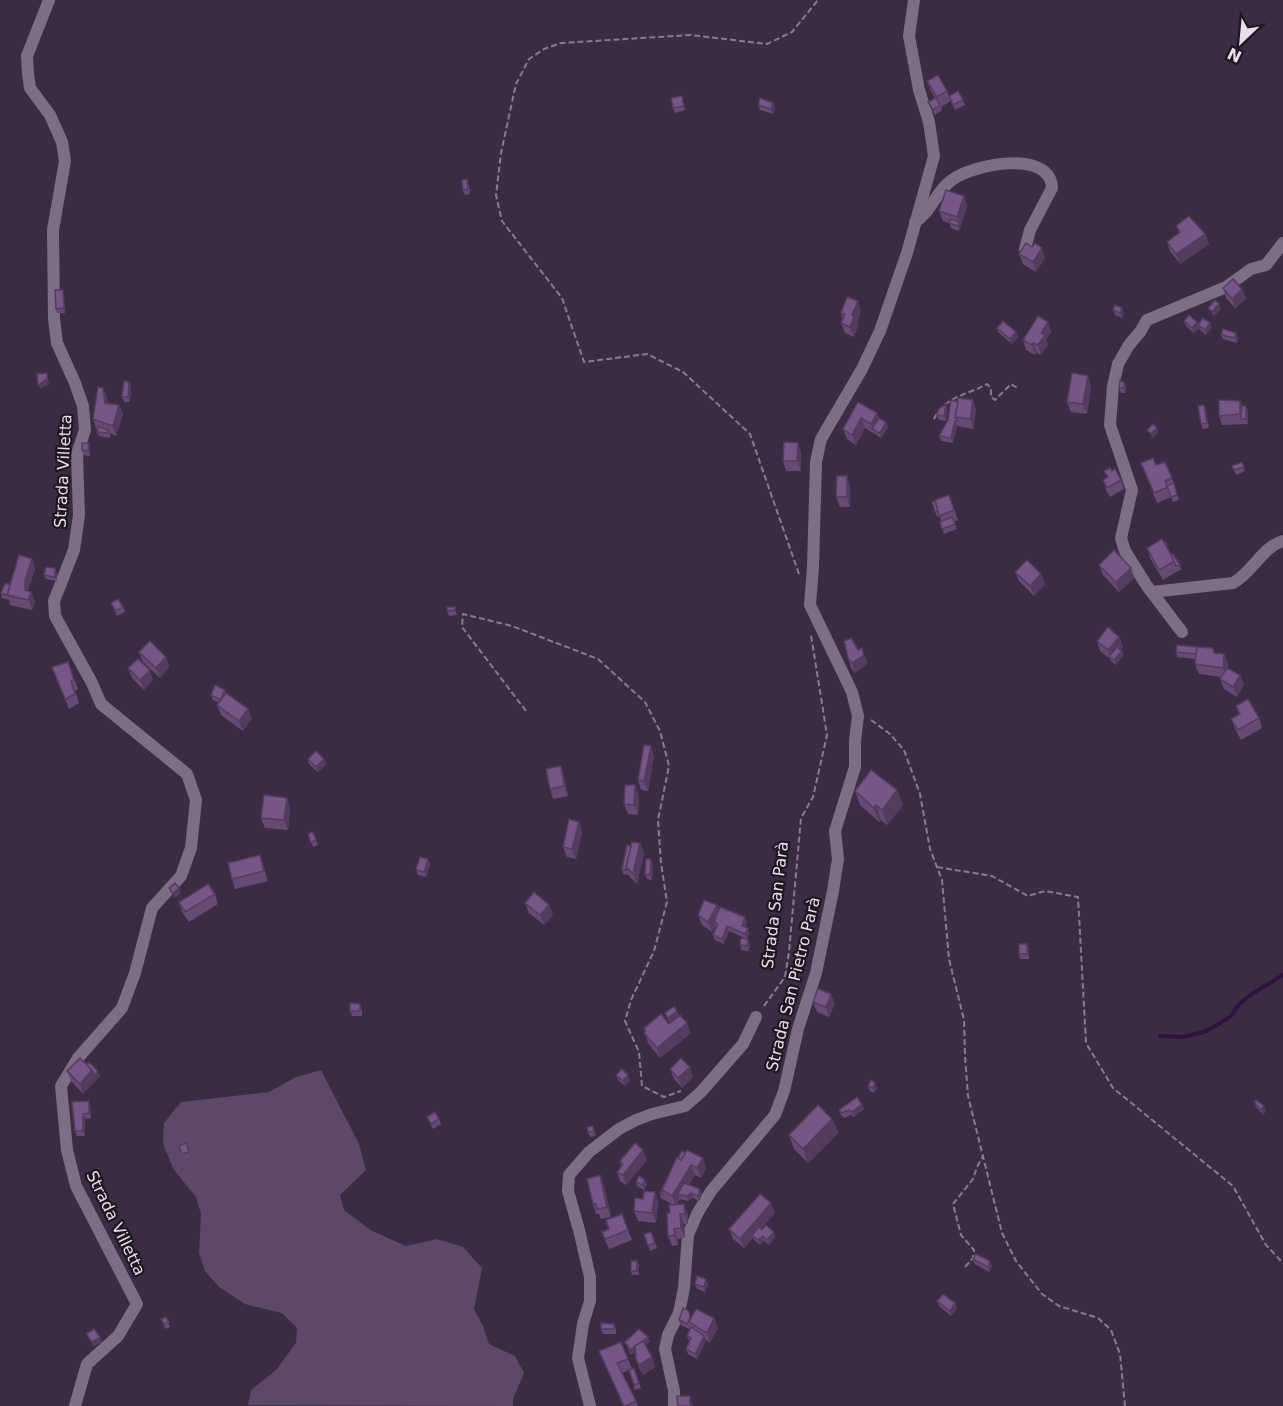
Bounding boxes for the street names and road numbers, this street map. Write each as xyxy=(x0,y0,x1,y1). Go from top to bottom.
street label: Strada Villetta xyxy=(51,414,75,528)
street label: Strada San Parà xyxy=(758,840,792,970)
street label: Strada San Pietro Parà xyxy=(762,895,824,1073)
street label: Strada Villetta xyxy=(82,1168,150,1278)

